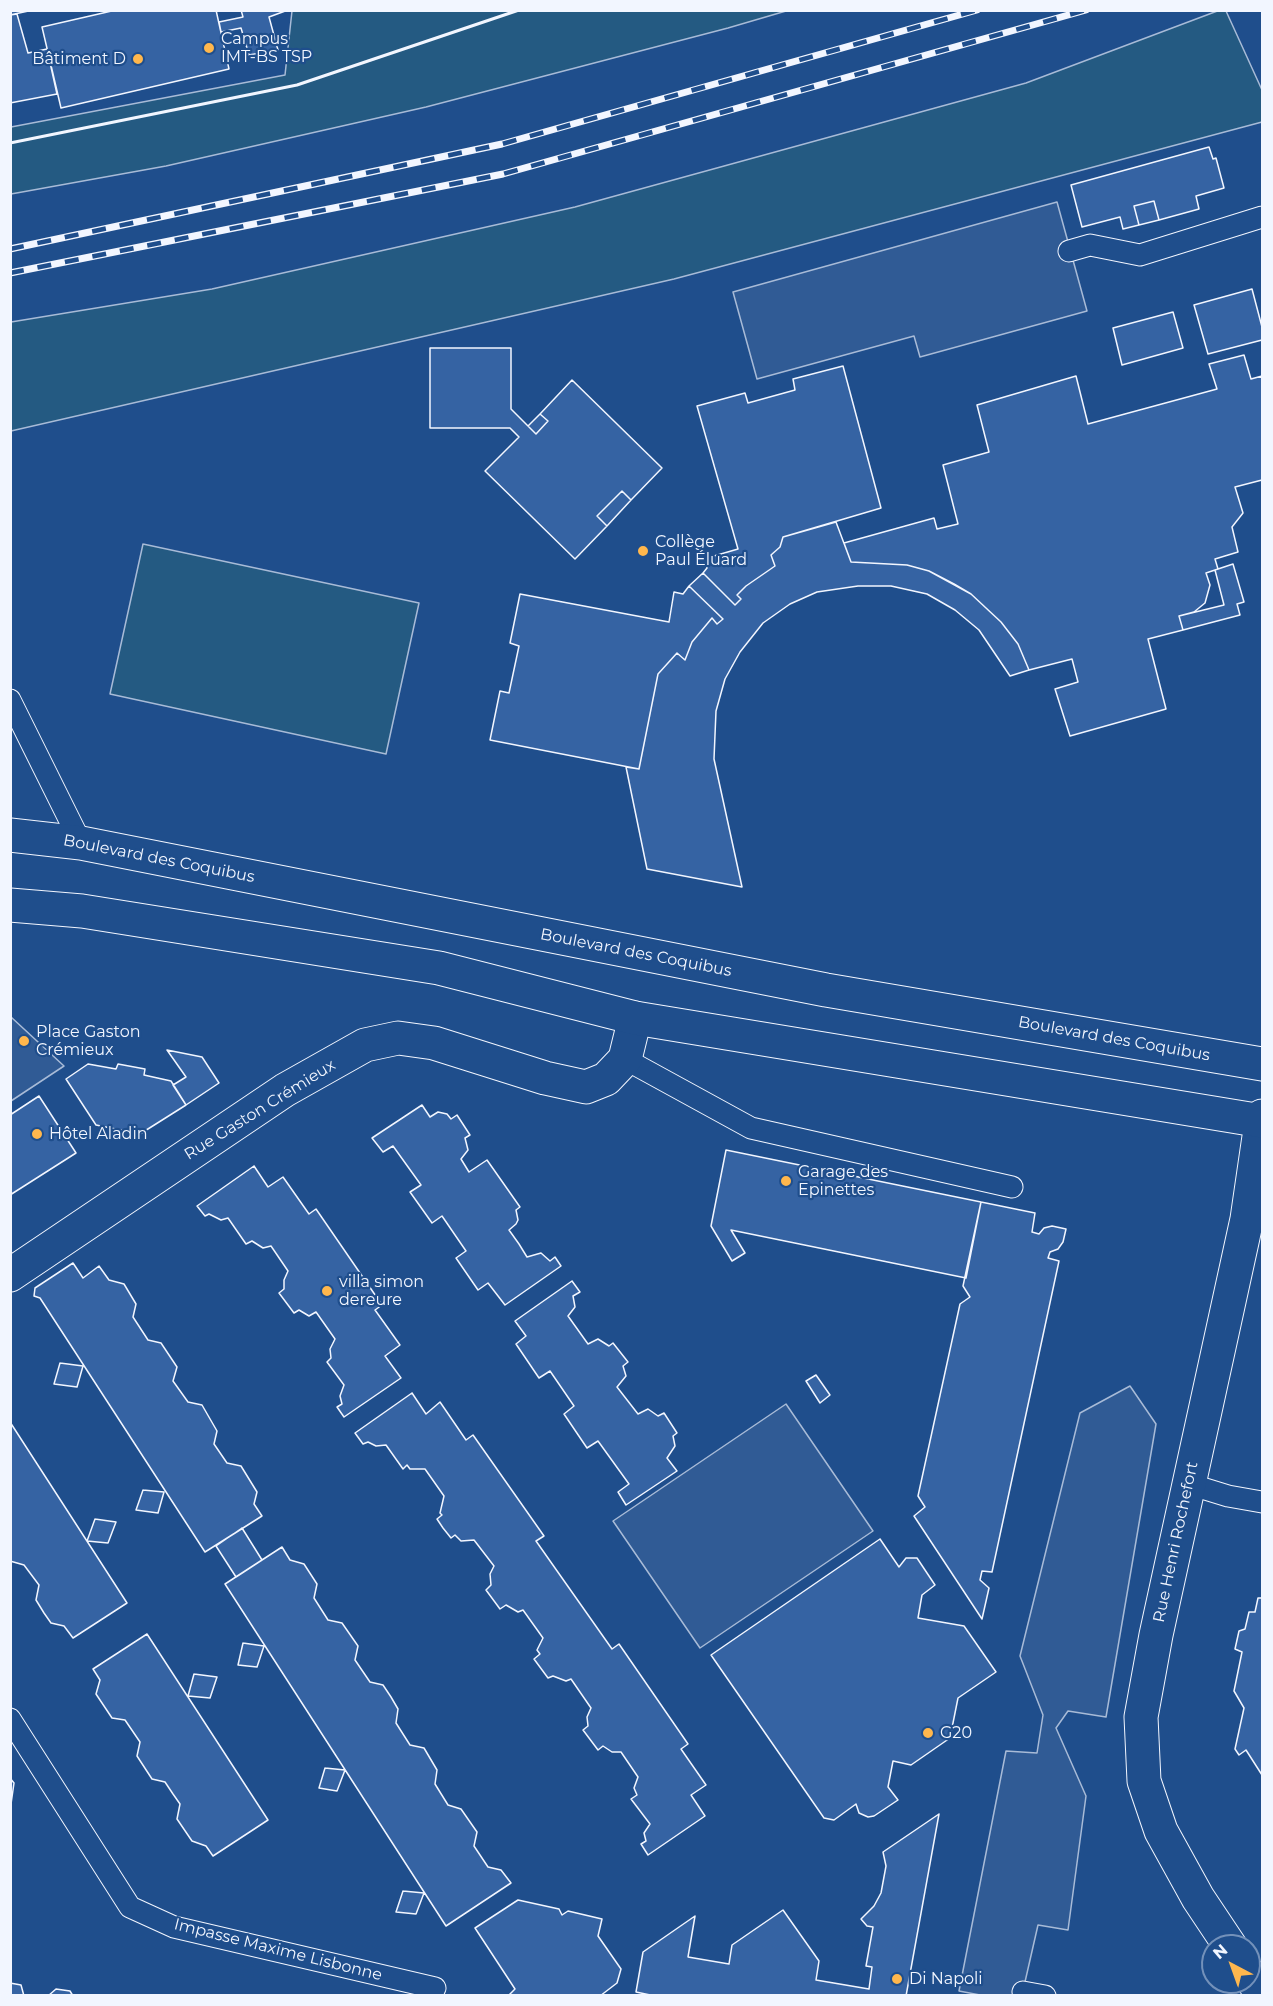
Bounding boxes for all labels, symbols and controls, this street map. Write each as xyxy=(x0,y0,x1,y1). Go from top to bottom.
place label: Campus IMT-BS TSP xyxy=(221,29,312,67)
marker: Campus IMT-BS TSP xyxy=(202,41,216,55)
place label: Bâtiment D xyxy=(32,49,126,69)
marker: Bâtiment D xyxy=(131,52,145,66)
place label: Collège Paul Éluard xyxy=(655,532,747,570)
marker: Collège Paul Éluard xyxy=(636,544,650,558)
street label: Boulevard des Coquibus xyxy=(62,831,256,887)
street label: Boulevard des Coquibus xyxy=(539,925,733,981)
street label: Boulevard des Coquibus xyxy=(1017,1013,1211,1065)
place label: Place Gaston Crémieux xyxy=(36,1022,141,1060)
marker: Place Gaston Crémieux xyxy=(17,1034,31,1048)
street label: Rue Gaston Crémieux xyxy=(181,1056,339,1164)
place label: Hôtel Aladin xyxy=(49,1124,148,1144)
marker: Hôtel Aladin xyxy=(30,1127,44,1141)
place label: Garage des Epinettes xyxy=(798,1162,888,1200)
marker: Garage des Epinettes xyxy=(779,1174,793,1188)
place label: villa simon dereure xyxy=(339,1272,424,1310)
marker: villa simon dereure xyxy=(320,1284,334,1298)
street label: Rue Henri Rochefort xyxy=(1150,1460,1202,1624)
place label: G20 xyxy=(940,1723,972,1743)
marker: G20 xyxy=(921,1726,935,1740)
street label: Impasse Maxime Lisbonne xyxy=(172,1915,384,1985)
north arrow xyxy=(1201,1934,1261,1994)
text: N xyxy=(1209,1940,1231,1963)
place label: Di Napoli xyxy=(909,1969,983,1989)
marker: Di Napoli xyxy=(890,1972,904,1986)

